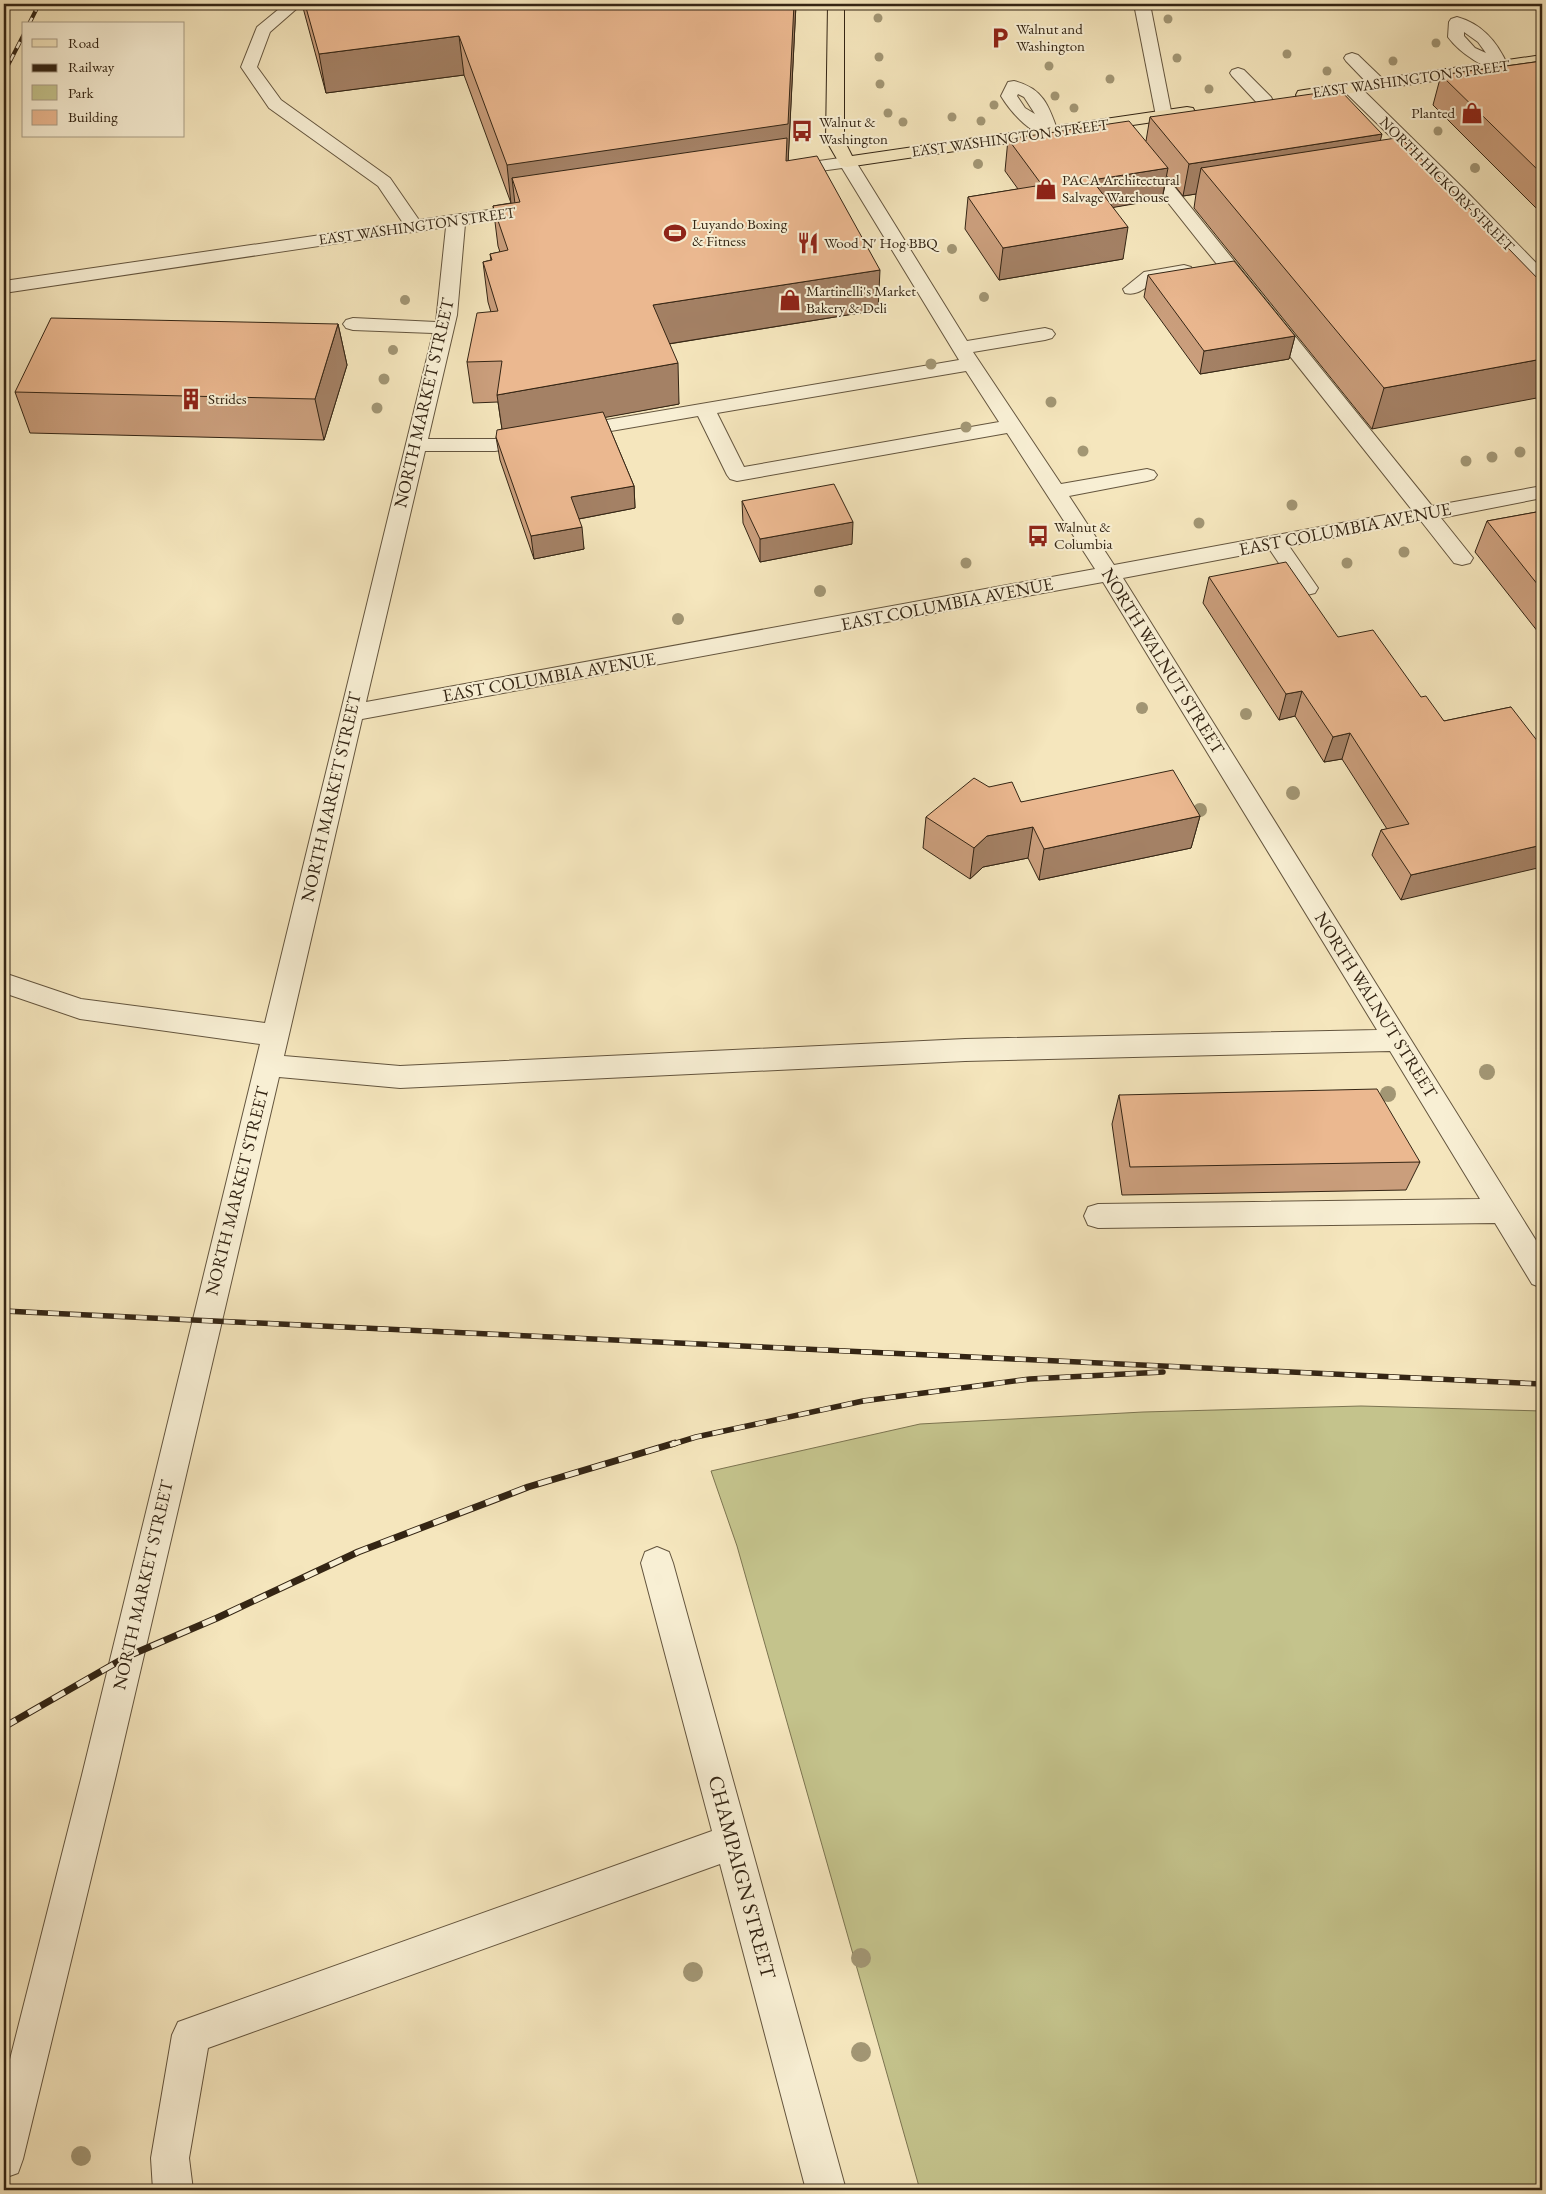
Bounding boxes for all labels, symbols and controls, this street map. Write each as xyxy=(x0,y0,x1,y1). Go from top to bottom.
place label: Walnut and Washington xyxy=(1016,19,1085,55)
legend xyxy=(22,22,185,138)
parking icon: Walnut and Washington xyxy=(987,25,1013,51)
text: Road xyxy=(68,33,100,52)
street label: EAST WASHINGTON STREET xyxy=(1311,55,1512,102)
text: Railway xyxy=(68,57,115,76)
text: Park xyxy=(68,83,95,102)
shop icon: Planted xyxy=(1459,100,1485,126)
place label: Planted xyxy=(1411,103,1455,122)
text: Building xyxy=(68,107,118,126)
place label: Walnut & Washington xyxy=(819,112,888,148)
street label: NORTH HICKORY STREET xyxy=(1376,112,1519,256)
street label: EAST WASHINGTON STREET xyxy=(910,114,1111,161)
bus stop icon: Walnut & Washington xyxy=(789,118,815,144)
place label: PACA Architectural Salvage Warehouse xyxy=(1062,170,1180,206)
shop icon: PACA Architectural Salvage Warehouse xyxy=(1033,176,1059,202)
street label: EAST WASHINGTON STREET xyxy=(317,202,518,249)
place label: Luyando Boxing & Fitness xyxy=(692,214,788,250)
sports icon: Luyando Boxing & Fitness xyxy=(662,220,688,246)
restaurant icon: Wood N' Hog BBQ xyxy=(795,230,821,256)
place label: Wood N' Hog BBQ xyxy=(824,233,940,252)
place label: Martinelli's Market Bakery & Deli xyxy=(806,281,916,317)
shop icon: Martinelli's Market Bakery & Deli xyxy=(777,287,803,313)
street label: NORTH MARKET STREET xyxy=(388,295,459,510)
building icon: Strides xyxy=(178,386,204,412)
place label: Strides xyxy=(208,389,247,408)
street label: EAST COLUMBIA AVENUE xyxy=(1237,497,1453,560)
place label: Walnut & Columbia xyxy=(1054,517,1112,553)
bus stop icon: Walnut & Columbia xyxy=(1025,523,1051,549)
street label: NORTH WALNUT STREET xyxy=(1097,563,1231,759)
street label: EAST COLUMBIA AVENUE xyxy=(839,572,1055,635)
street label: EAST COLUMBIA AVENUE xyxy=(441,646,657,707)
street label: NORTH MARKET STREET xyxy=(295,689,366,904)
street label: NORTH WALNUT STREET xyxy=(1310,907,1444,1103)
street label: NORTH MARKET STREET xyxy=(199,1083,274,1298)
street label: NORTH MARKET STREET xyxy=(107,1477,178,1692)
street label: CHAMPAIGN STREET xyxy=(702,1772,783,1982)

